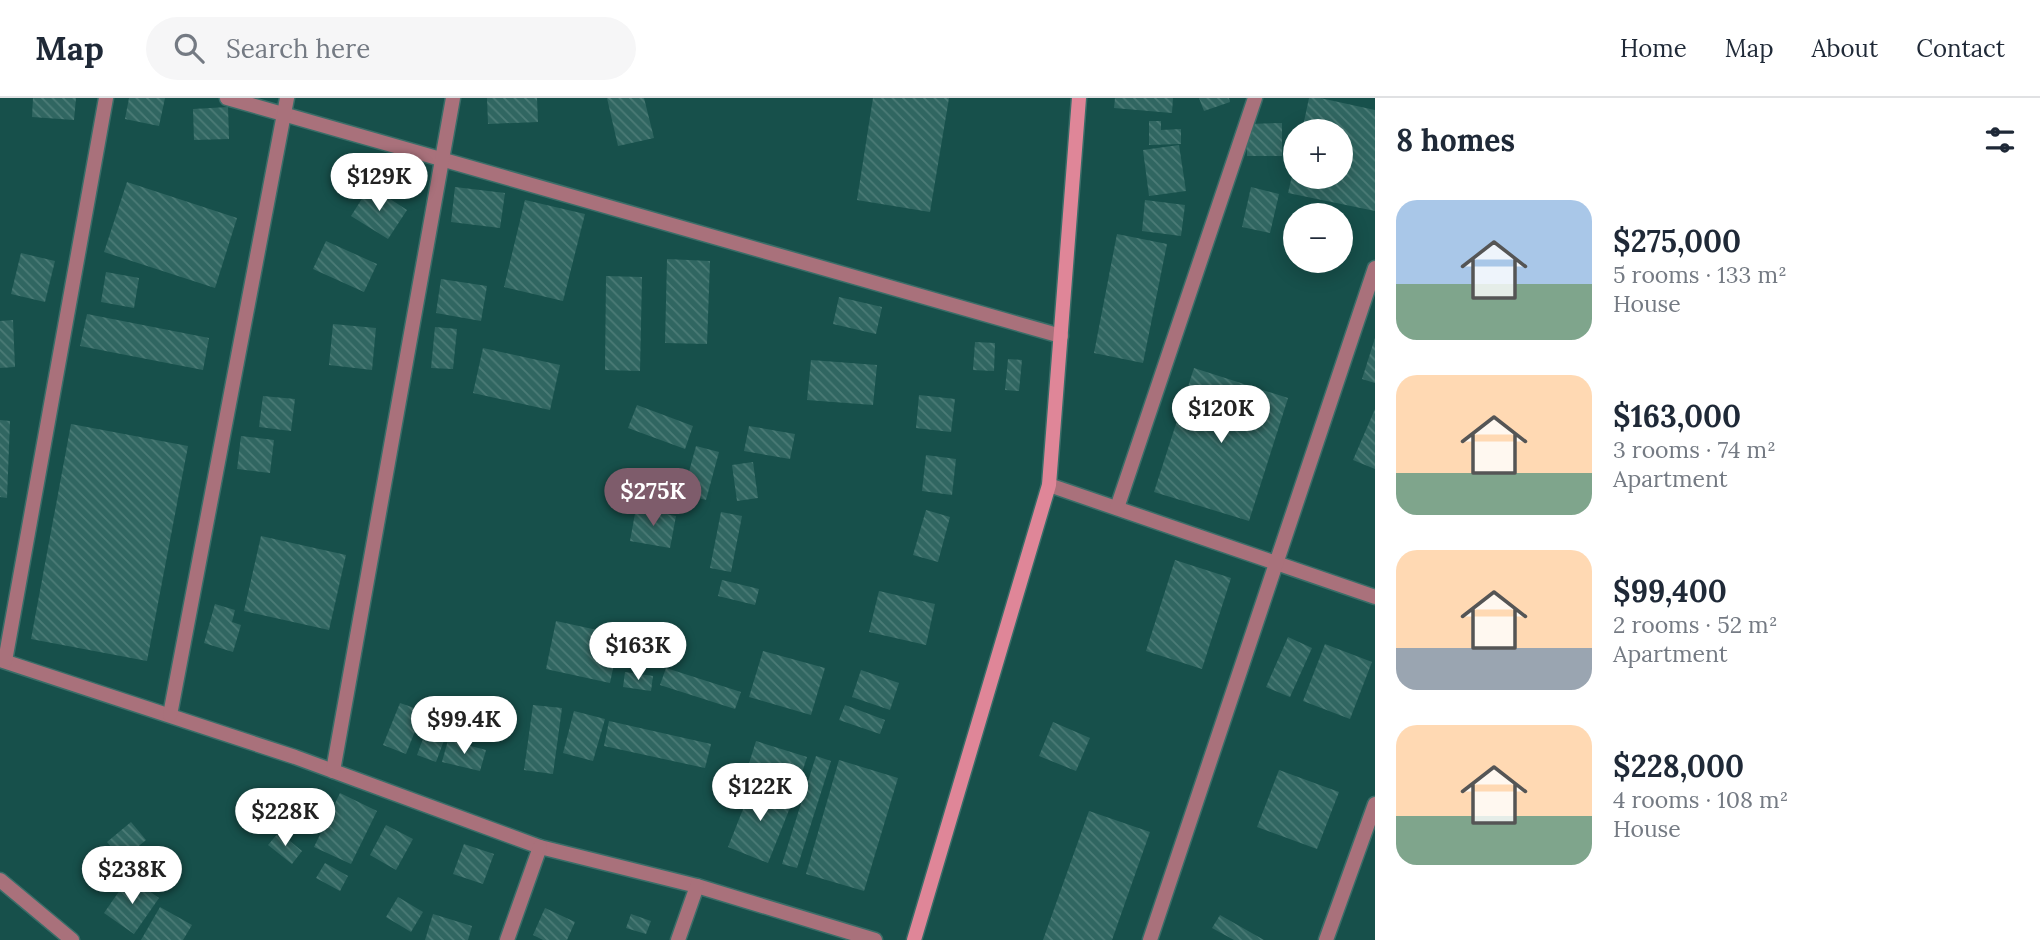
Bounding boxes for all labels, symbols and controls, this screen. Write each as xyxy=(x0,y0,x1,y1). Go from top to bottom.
search box xyxy=(146,17,636,80)
text: Map xyxy=(35,27,104,69)
icon: search xyxy=(170,29,208,67)
text: Search here xyxy=(226,32,370,65)
text: Home xyxy=(1620,33,1687,64)
text: Map xyxy=(1725,33,1774,64)
text: About xyxy=(1812,33,1878,64)
text: Contact xyxy=(1916,33,2005,64)
map controls xyxy=(1283,119,1353,273)
button: + xyxy=(1283,119,1353,189)
text: 8 homes xyxy=(1396,121,1515,159)
icon: filters xyxy=(1981,121,2019,159)
pin: $129K xyxy=(330,153,428,213)
text: $129K xyxy=(347,161,411,190)
button: − xyxy=(1283,203,1353,273)
text: $275,000 xyxy=(1613,222,1741,260)
icon: home xyxy=(1452,228,1536,312)
text: 5 rooms · 133 m² xyxy=(1613,260,1787,289)
text: House xyxy=(1613,289,1681,318)
pin: $120K xyxy=(1172,386,1270,445)
text: $120K xyxy=(1188,393,1254,422)
text: $163,000 xyxy=(1613,397,1741,435)
icon: home xyxy=(1452,403,1536,487)
text: 3 rooms · 74 m² xyxy=(1613,435,1776,464)
text: Apartment xyxy=(1613,464,1728,493)
pin: $275K xyxy=(604,468,702,528)
text: $275K xyxy=(620,476,686,505)
text: $99,400 xyxy=(1613,572,1727,610)
icon: home xyxy=(1452,578,1536,662)
text: 2 rooms · 52 m² xyxy=(1613,610,1778,639)
pin: $163K xyxy=(589,622,687,682)
text: $163K xyxy=(605,630,671,659)
text: Apartment xyxy=(1613,639,1728,668)
pin: $99.4K xyxy=(407,696,521,756)
text: $99.4K xyxy=(427,704,501,733)
text: $228,000 xyxy=(1613,747,1744,785)
icon: home xyxy=(1452,753,1536,837)
pin: $122K xyxy=(711,764,809,823)
text: $122K xyxy=(728,771,792,800)
text: 4 rooms · 108 m² xyxy=(1613,785,1788,814)
pin: $228K xyxy=(236,788,334,848)
text: $228K xyxy=(251,796,319,825)
text: House xyxy=(1613,814,1681,843)
pin: $238K xyxy=(83,846,181,906)
text: $238K xyxy=(98,854,166,883)

